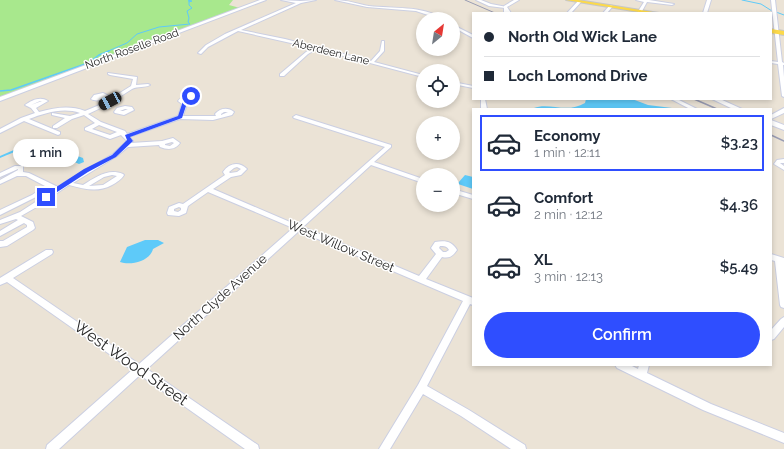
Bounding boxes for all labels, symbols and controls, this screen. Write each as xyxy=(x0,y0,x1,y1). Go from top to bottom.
north arrow xyxy=(416,12,460,56)
map controls xyxy=(416,12,460,212)
street label: North Roselle Road xyxy=(83,26,181,72)
text: North Old Wick Lane xyxy=(508,28,657,46)
street label: Aberdeen Lane xyxy=(291,36,371,68)
button: locate xyxy=(416,64,460,108)
text: Loch Lomond Drive xyxy=(508,67,647,85)
route start xyxy=(182,87,200,105)
car xyxy=(97,90,123,112)
button: + xyxy=(416,116,460,160)
icon: car xyxy=(486,125,522,161)
text: Economy xyxy=(534,127,601,145)
text: $3.23 xyxy=(721,134,758,152)
callout: 1 min xyxy=(13,139,79,167)
text: 1 min xyxy=(30,145,62,160)
text: 1 min · 12:11 xyxy=(534,145,600,160)
button: − xyxy=(416,168,460,212)
icon: car xyxy=(486,187,522,223)
route end xyxy=(37,188,55,206)
text: Comfort xyxy=(534,189,593,207)
text: $4.36 xyxy=(720,196,758,214)
text: 2 min · 12:12 xyxy=(534,207,603,222)
street label: West Willow Street xyxy=(285,217,397,276)
icon: car xyxy=(486,249,522,285)
street label: North Clyde Avenue xyxy=(170,251,270,343)
text: XL xyxy=(534,251,552,269)
text: $5.49 xyxy=(720,258,758,276)
text: 3 min · 12:13 xyxy=(534,269,603,284)
button: Confirm xyxy=(484,312,760,358)
street label: West Wood Street xyxy=(70,317,192,410)

